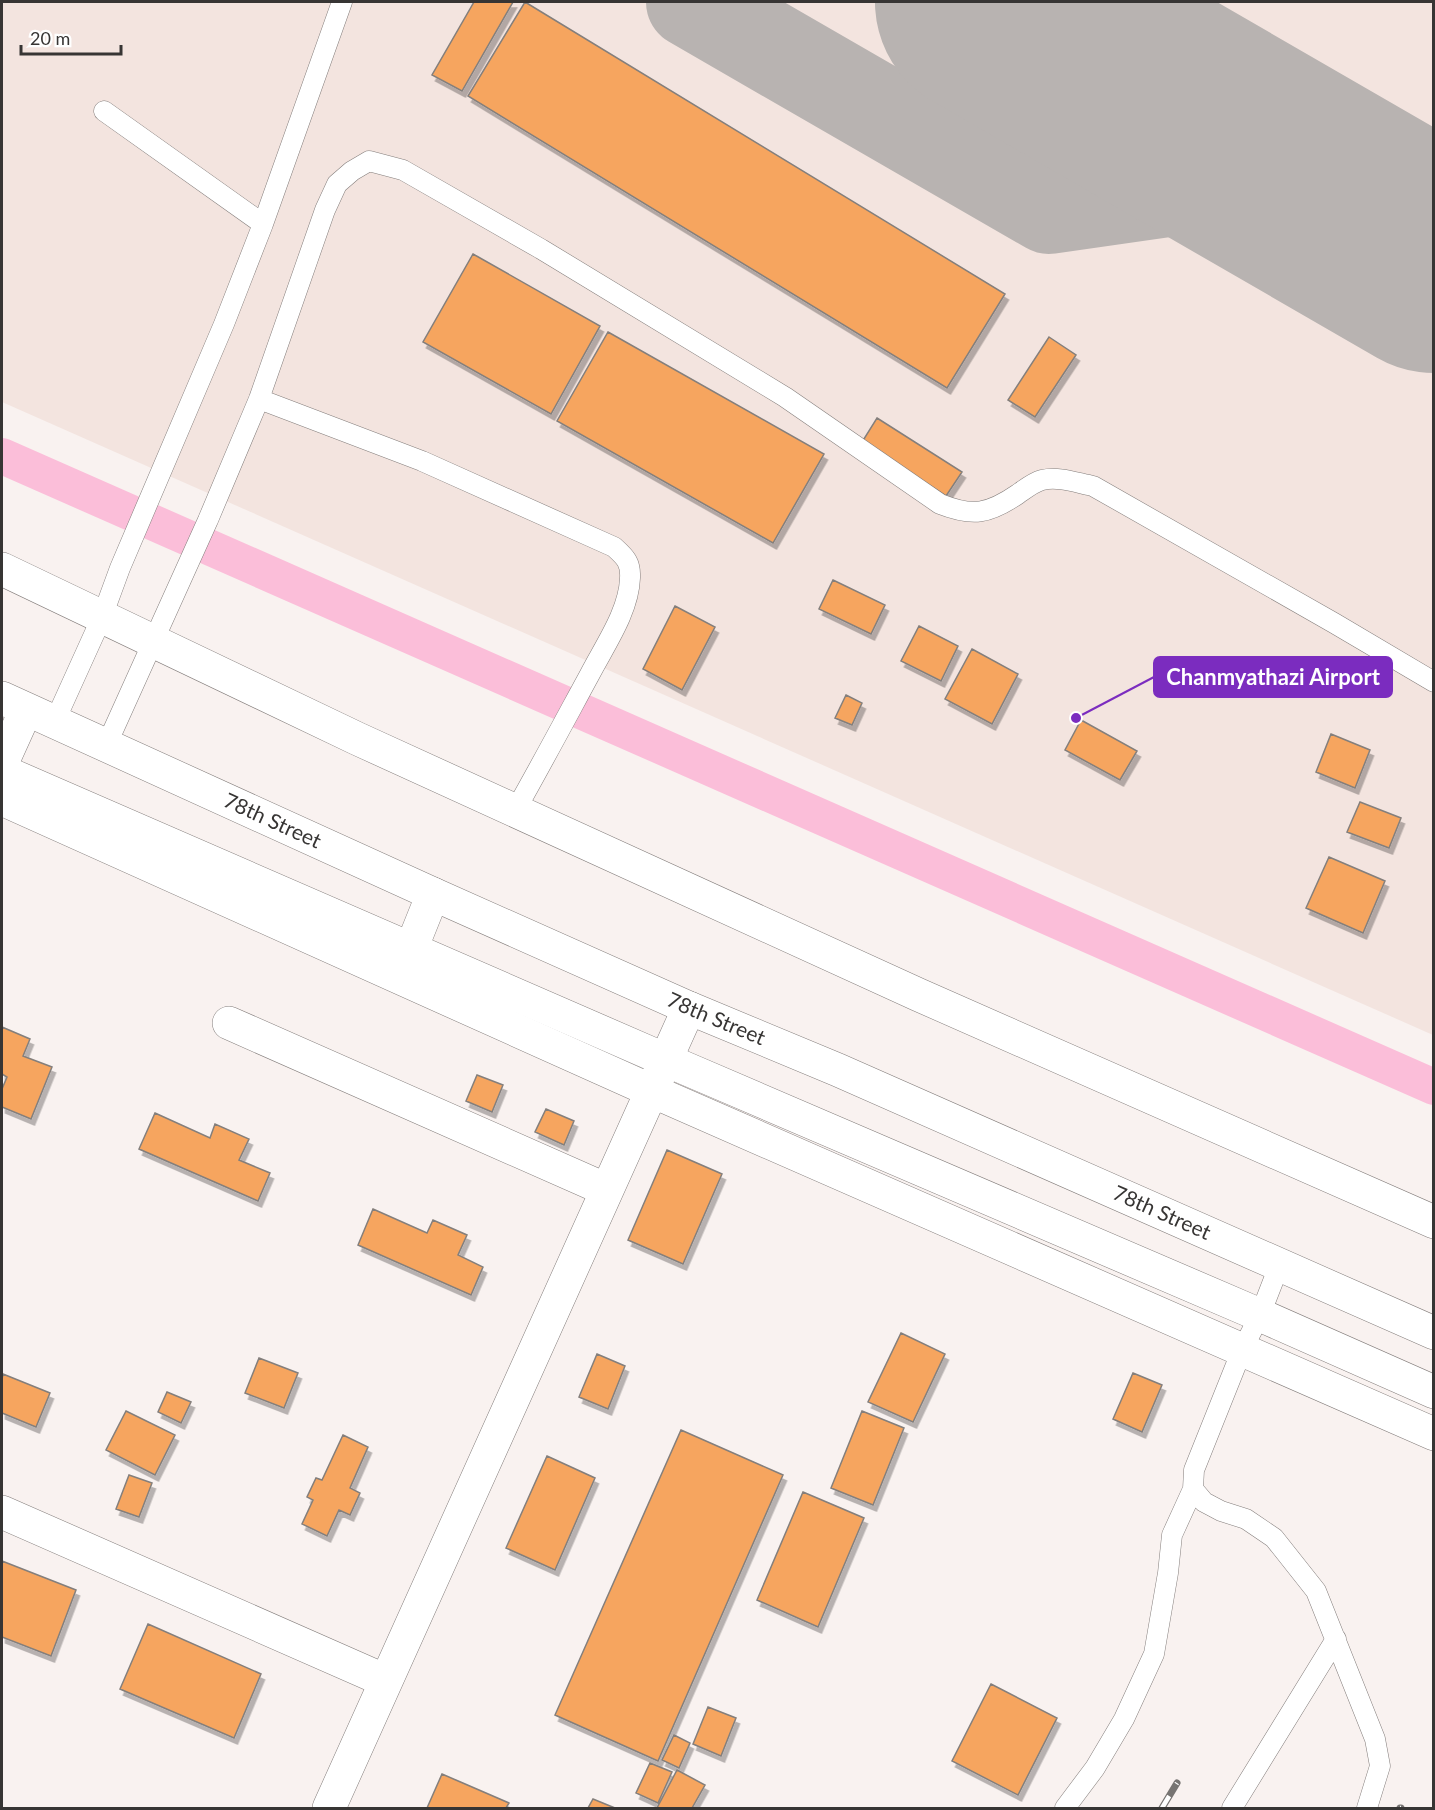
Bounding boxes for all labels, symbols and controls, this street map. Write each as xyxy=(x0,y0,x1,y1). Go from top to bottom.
scale bar xyxy=(21,18,122,56)
text: 20 m xyxy=(30,27,70,49)
callout: Chanmyathazi Airport xyxy=(1154,657,1392,697)
text: Chanmyathazi Airport xyxy=(1166,663,1381,690)
street label: 78th Street xyxy=(220,787,326,853)
street label: 78th Street xyxy=(664,986,770,1050)
street label: 78th Street xyxy=(1110,1179,1216,1244)

